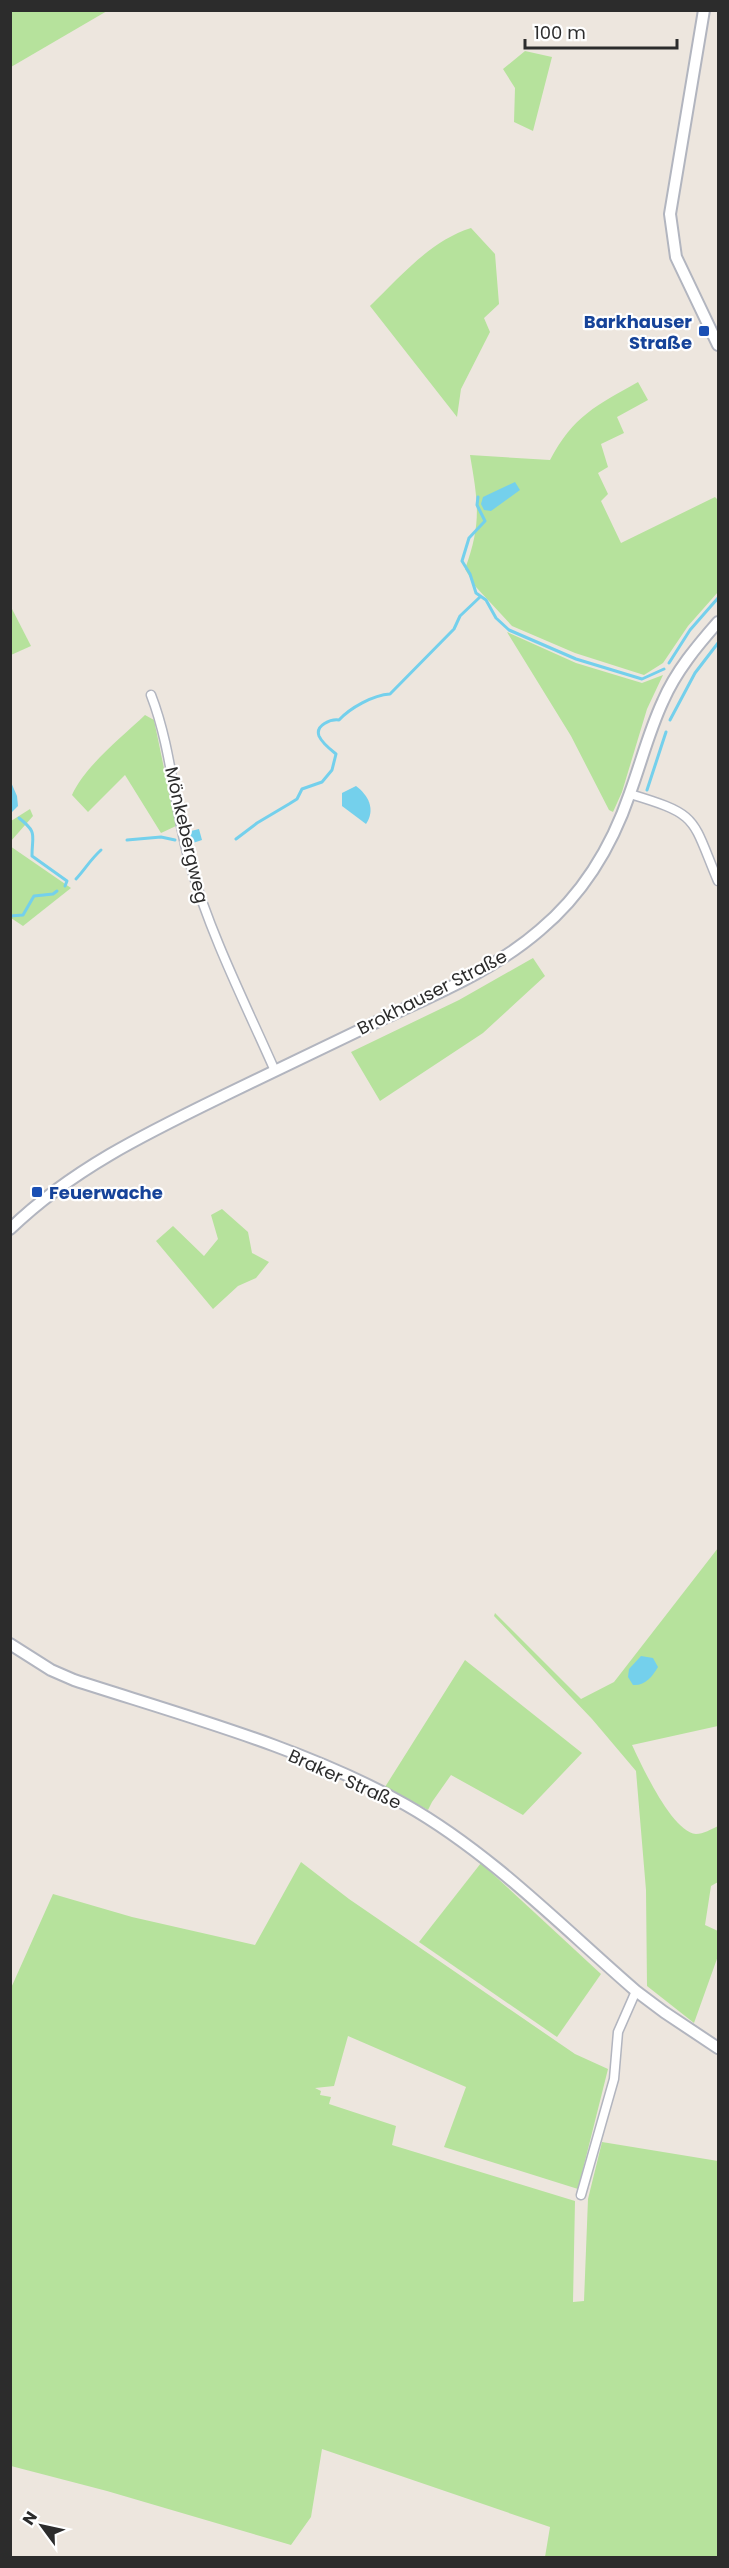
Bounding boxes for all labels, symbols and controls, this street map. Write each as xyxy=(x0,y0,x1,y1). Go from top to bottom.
scale bar xyxy=(525,12,676,50)
text: 100 m xyxy=(534,20,586,45)
place label: Barkhauser Straße xyxy=(584,309,692,355)
marker: Barkhauser Straße xyxy=(697,324,711,338)
street label: Mönkebergweg xyxy=(159,764,215,906)
street label: Brokhauser Straße xyxy=(353,943,511,1041)
place label: Feuerwache xyxy=(49,1180,163,1205)
marker: Feuerwache xyxy=(30,1185,44,1199)
street label: Braker Straße xyxy=(285,1743,405,1815)
north arrow xyxy=(12,2496,72,2556)
text: N xyxy=(17,2507,43,2529)

